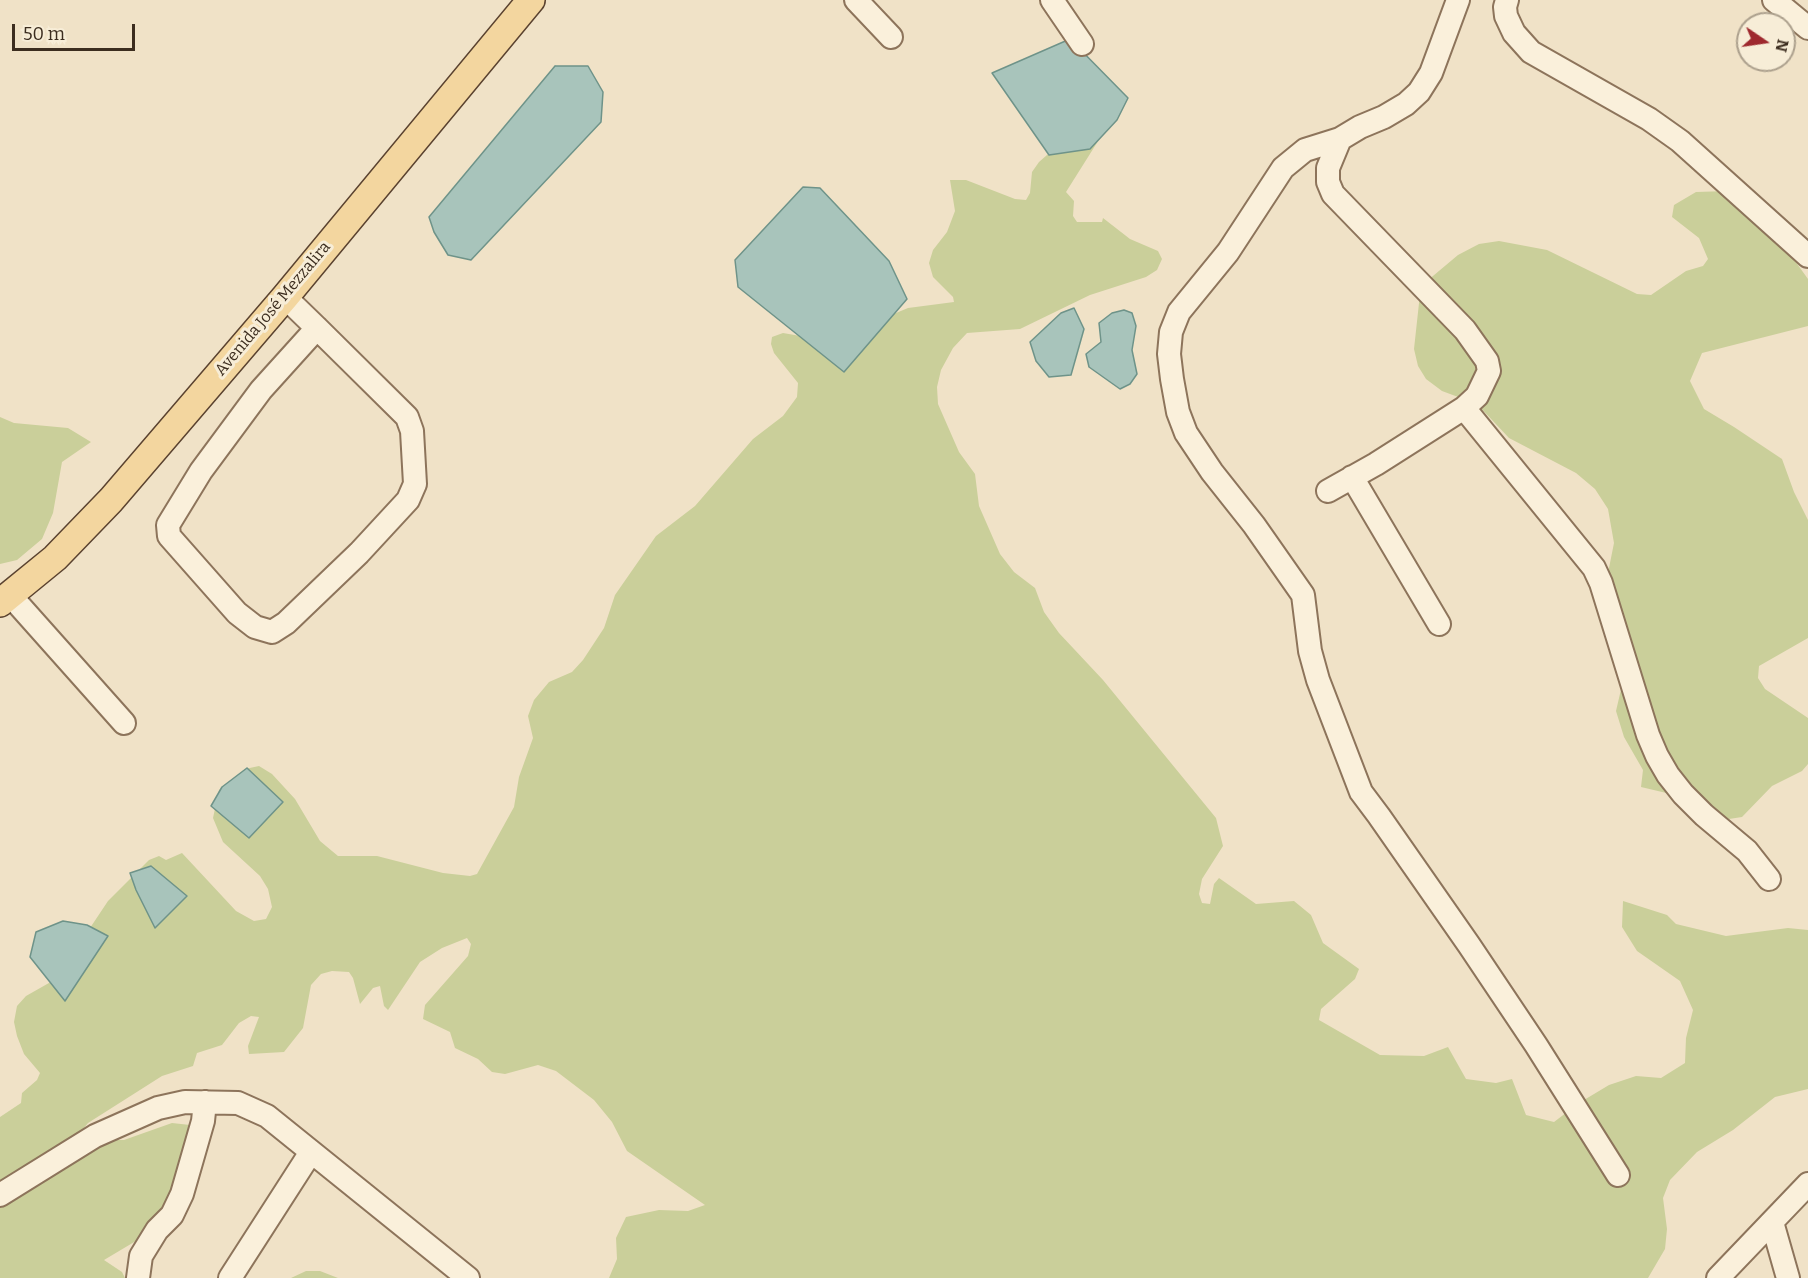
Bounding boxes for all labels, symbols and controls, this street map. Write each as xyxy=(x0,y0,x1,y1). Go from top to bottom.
scale bar xyxy=(15,12,138,50)
north arrow xyxy=(1736,12,1796,72)
text: 50 m xyxy=(23,23,65,45)
text: N xyxy=(1771,38,1793,54)
street label: Avenida José Mezzalira xyxy=(211,238,335,380)

